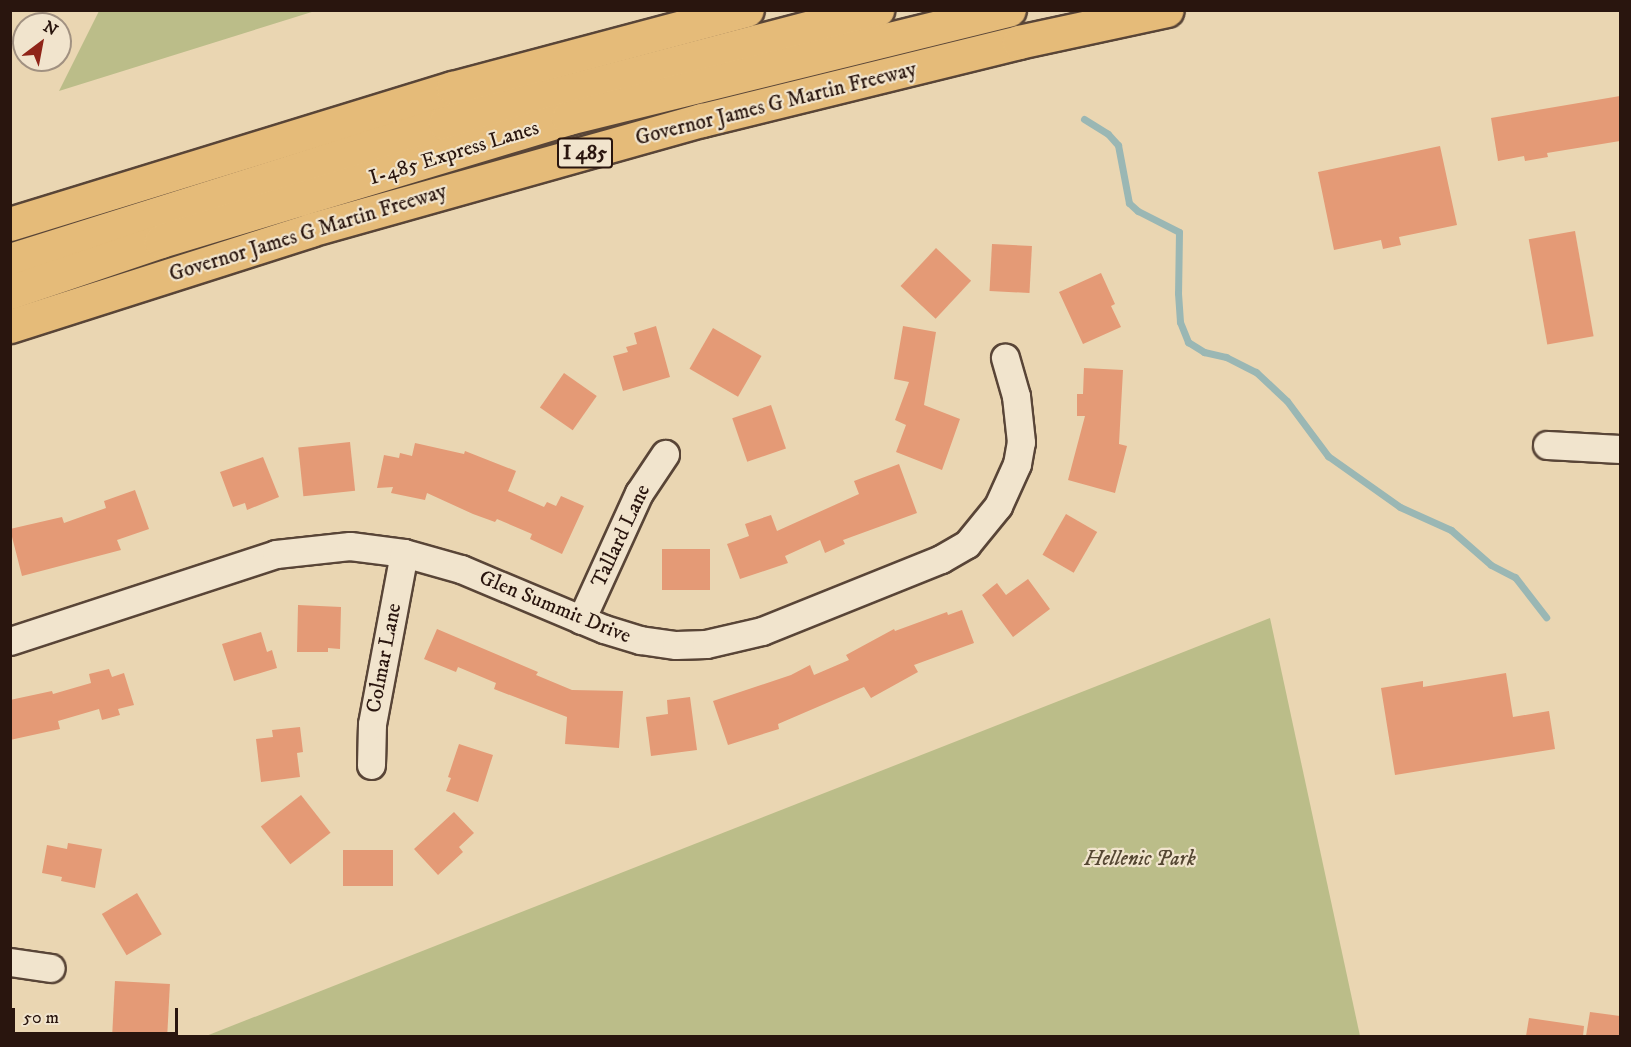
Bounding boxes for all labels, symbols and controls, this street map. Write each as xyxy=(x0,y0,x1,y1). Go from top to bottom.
north arrow xyxy=(12,12,72,72)
text: N xyxy=(40,16,61,40)
street label: Governor James G Martin Freeway xyxy=(633,57,919,151)
street label: I-485 Express Lanes xyxy=(366,115,542,191)
road number: I 485 xyxy=(556,136,614,170)
street label: Governor James G Martin Freeway xyxy=(166,179,450,287)
street label: Tallard Lane xyxy=(586,480,656,592)
street label: Glen Summit Drive xyxy=(476,565,634,649)
street label: Colmar Lane xyxy=(361,601,407,715)
park label: Hellenic Park xyxy=(1084,846,1196,872)
scale bar xyxy=(15,996,182,1034)
text: 50 m xyxy=(23,1007,59,1029)

